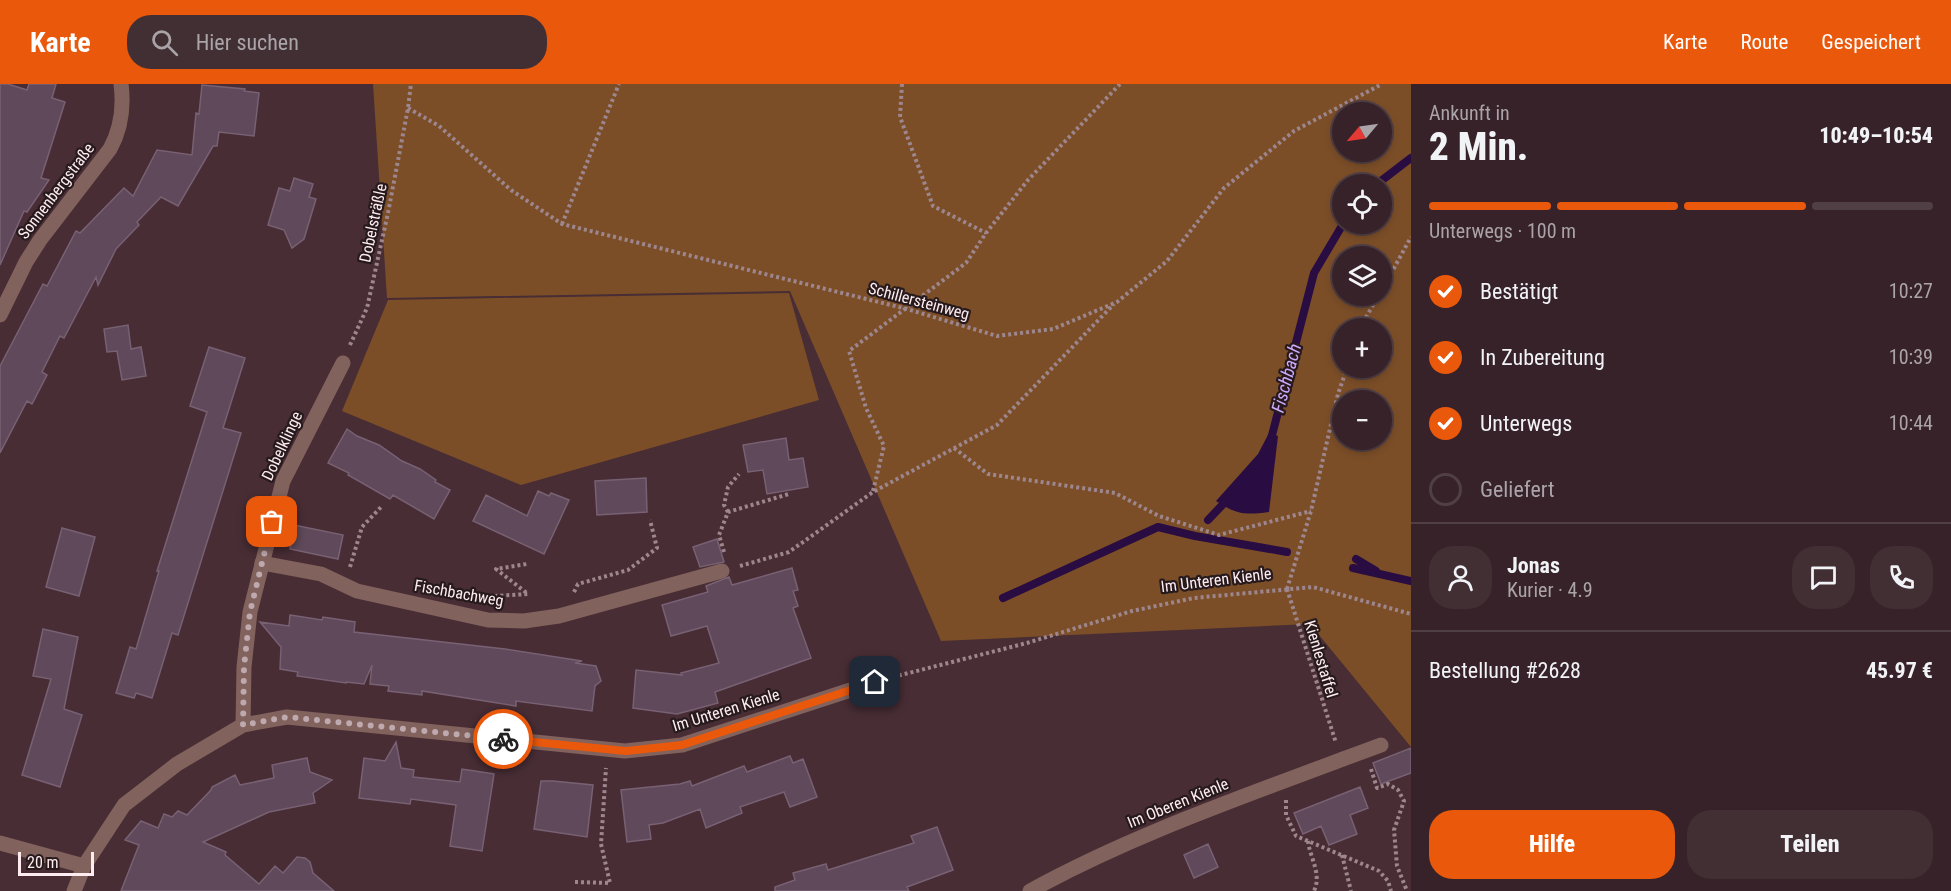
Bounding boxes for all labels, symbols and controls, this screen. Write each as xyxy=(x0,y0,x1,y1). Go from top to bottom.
search box xyxy=(127,15,547,69)
text: Karte xyxy=(30,26,91,59)
icon: search xyxy=(148,26,181,59)
text: Hier suchen xyxy=(196,30,299,55)
text: Karte xyxy=(1663,30,1707,54)
text: Route xyxy=(1740,30,1788,54)
text: Gespeichert xyxy=(1821,30,1921,54)
text: Ankunft in xyxy=(1429,101,1510,125)
north arrow xyxy=(1332,102,1392,162)
map controls xyxy=(1332,102,1392,450)
text: 10:49–10:54 xyxy=(1819,123,1933,148)
text: 2 Min. xyxy=(1429,124,1528,170)
street label: Sonnenbergstraße xyxy=(14,139,98,243)
button: locate xyxy=(1332,174,1392,234)
street label: Dobelsträßle xyxy=(355,182,391,264)
text: Unterwegs · 100 m xyxy=(1429,219,1576,243)
button: layers xyxy=(1332,246,1392,306)
icon: check xyxy=(1429,275,1462,308)
street label: Schillersteinweg xyxy=(867,278,971,324)
text: Bestätigt xyxy=(1480,279,1558,304)
text: 10:27 xyxy=(1889,279,1933,303)
button: + xyxy=(1332,318,1392,378)
water label: Fischbach xyxy=(1267,341,1305,415)
icon: check xyxy=(1429,341,1462,374)
text: In Zubereitung xyxy=(1480,345,1605,370)
text: 10:39 xyxy=(1889,345,1933,369)
button: − xyxy=(1332,390,1392,450)
icon: check xyxy=(1429,407,1462,440)
street label: Dobelklinge xyxy=(258,408,306,484)
text: Unterwegs xyxy=(1480,411,1572,436)
text: 10:44 xyxy=(1889,411,1933,435)
text: Geliefert xyxy=(1480,477,1555,502)
pin xyxy=(246,496,297,547)
icon: bag xyxy=(255,505,288,538)
button: person xyxy=(1429,546,1492,609)
button: chat xyxy=(1792,546,1855,609)
button: phone xyxy=(1870,546,1933,609)
text: Jonas xyxy=(1507,553,1560,578)
street label: Im Unteren Kienle xyxy=(1160,564,1272,596)
street label: Fischbachweg xyxy=(413,576,505,610)
text: Kurier · 4.9 xyxy=(1507,578,1593,602)
street label: Kienlestaffel xyxy=(1300,618,1342,700)
pin xyxy=(849,656,900,707)
text: Bestellung #2628 xyxy=(1429,658,1581,683)
text: 45.97 € xyxy=(1866,658,1933,683)
icon: home xyxy=(858,665,891,698)
street label: Im Unteren Kienle xyxy=(670,685,782,735)
courier xyxy=(473,709,533,769)
icon: bike xyxy=(487,723,520,756)
street label: Im Oberen Kienle xyxy=(1125,774,1231,832)
button: Hilfe xyxy=(1429,810,1675,879)
button: Teilen xyxy=(1687,810,1933,879)
scale bar xyxy=(18,849,94,876)
text: 20 m xyxy=(27,853,59,872)

